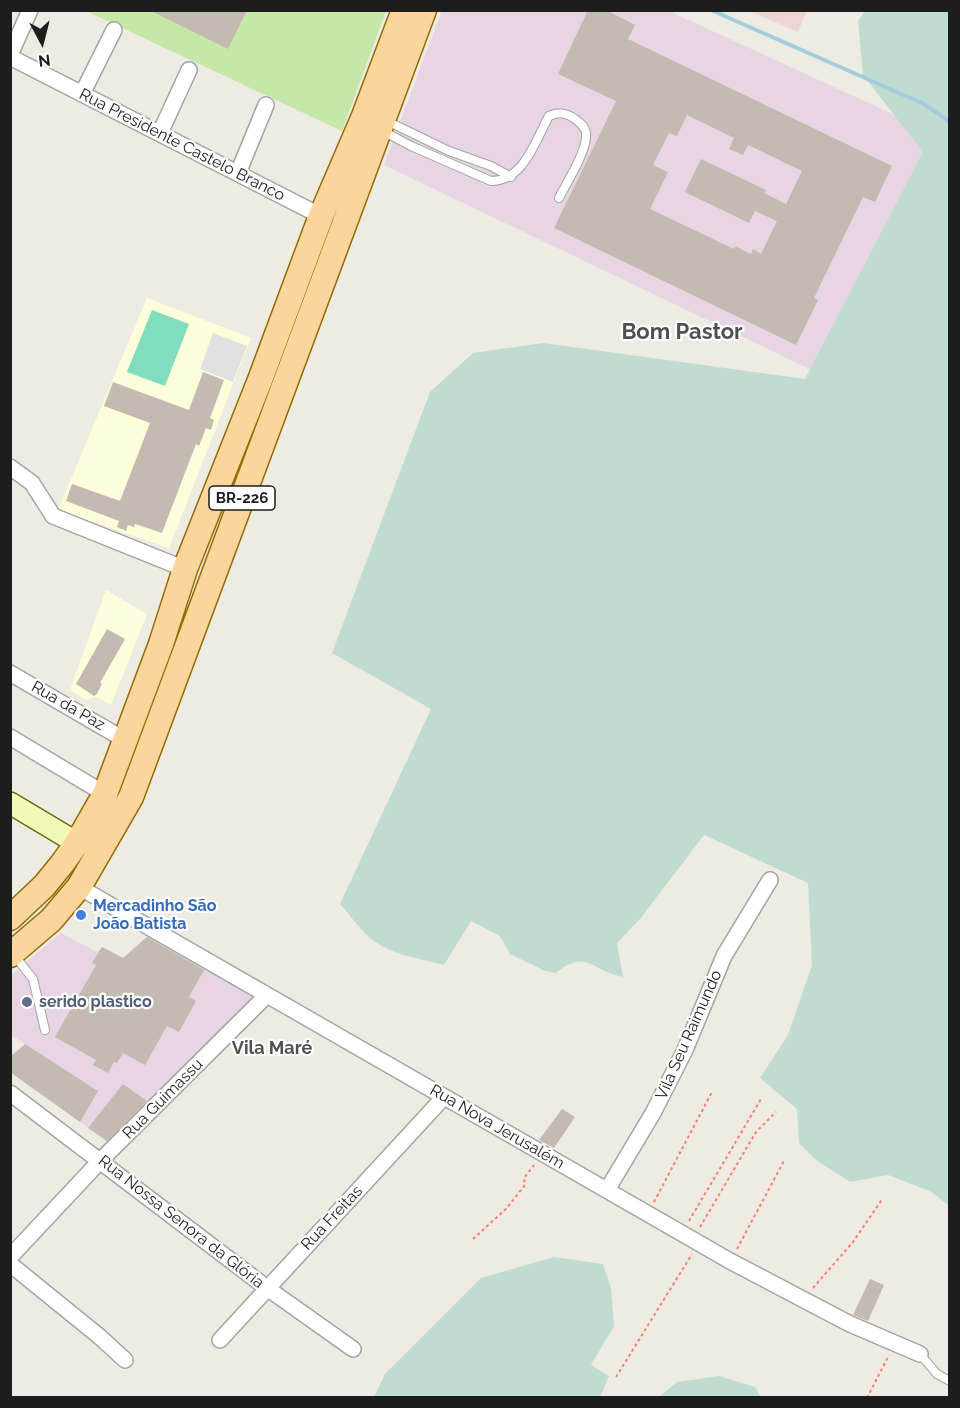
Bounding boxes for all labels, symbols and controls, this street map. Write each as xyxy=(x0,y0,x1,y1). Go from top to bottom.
north arrow xyxy=(12,12,72,72)
text: N xyxy=(37,50,51,71)
street label: Rua Presidente Castelo Branco xyxy=(76,85,288,205)
district label: Bom Pastor xyxy=(621,319,743,345)
road number: BR-226 xyxy=(209,486,275,510)
street label: Rua da Paz xyxy=(28,677,108,735)
place label: Mercadinho São João Batista xyxy=(93,896,216,934)
marker: Mercadinho São João Batista xyxy=(74,908,88,922)
street label: Vila Seu Raimundo xyxy=(652,967,726,1103)
place label: serido plastico xyxy=(39,992,152,1012)
marker: serido plastico xyxy=(20,995,34,1009)
district label: Vila Maré xyxy=(232,1038,312,1060)
street label: Rua Guimassu xyxy=(119,1055,207,1143)
street label: Rua Nova Jerusalém xyxy=(426,1081,568,1173)
street label: Rua Nossa Senora da Glória xyxy=(94,1151,268,1293)
street label: Rua Freitas xyxy=(297,1182,367,1254)

